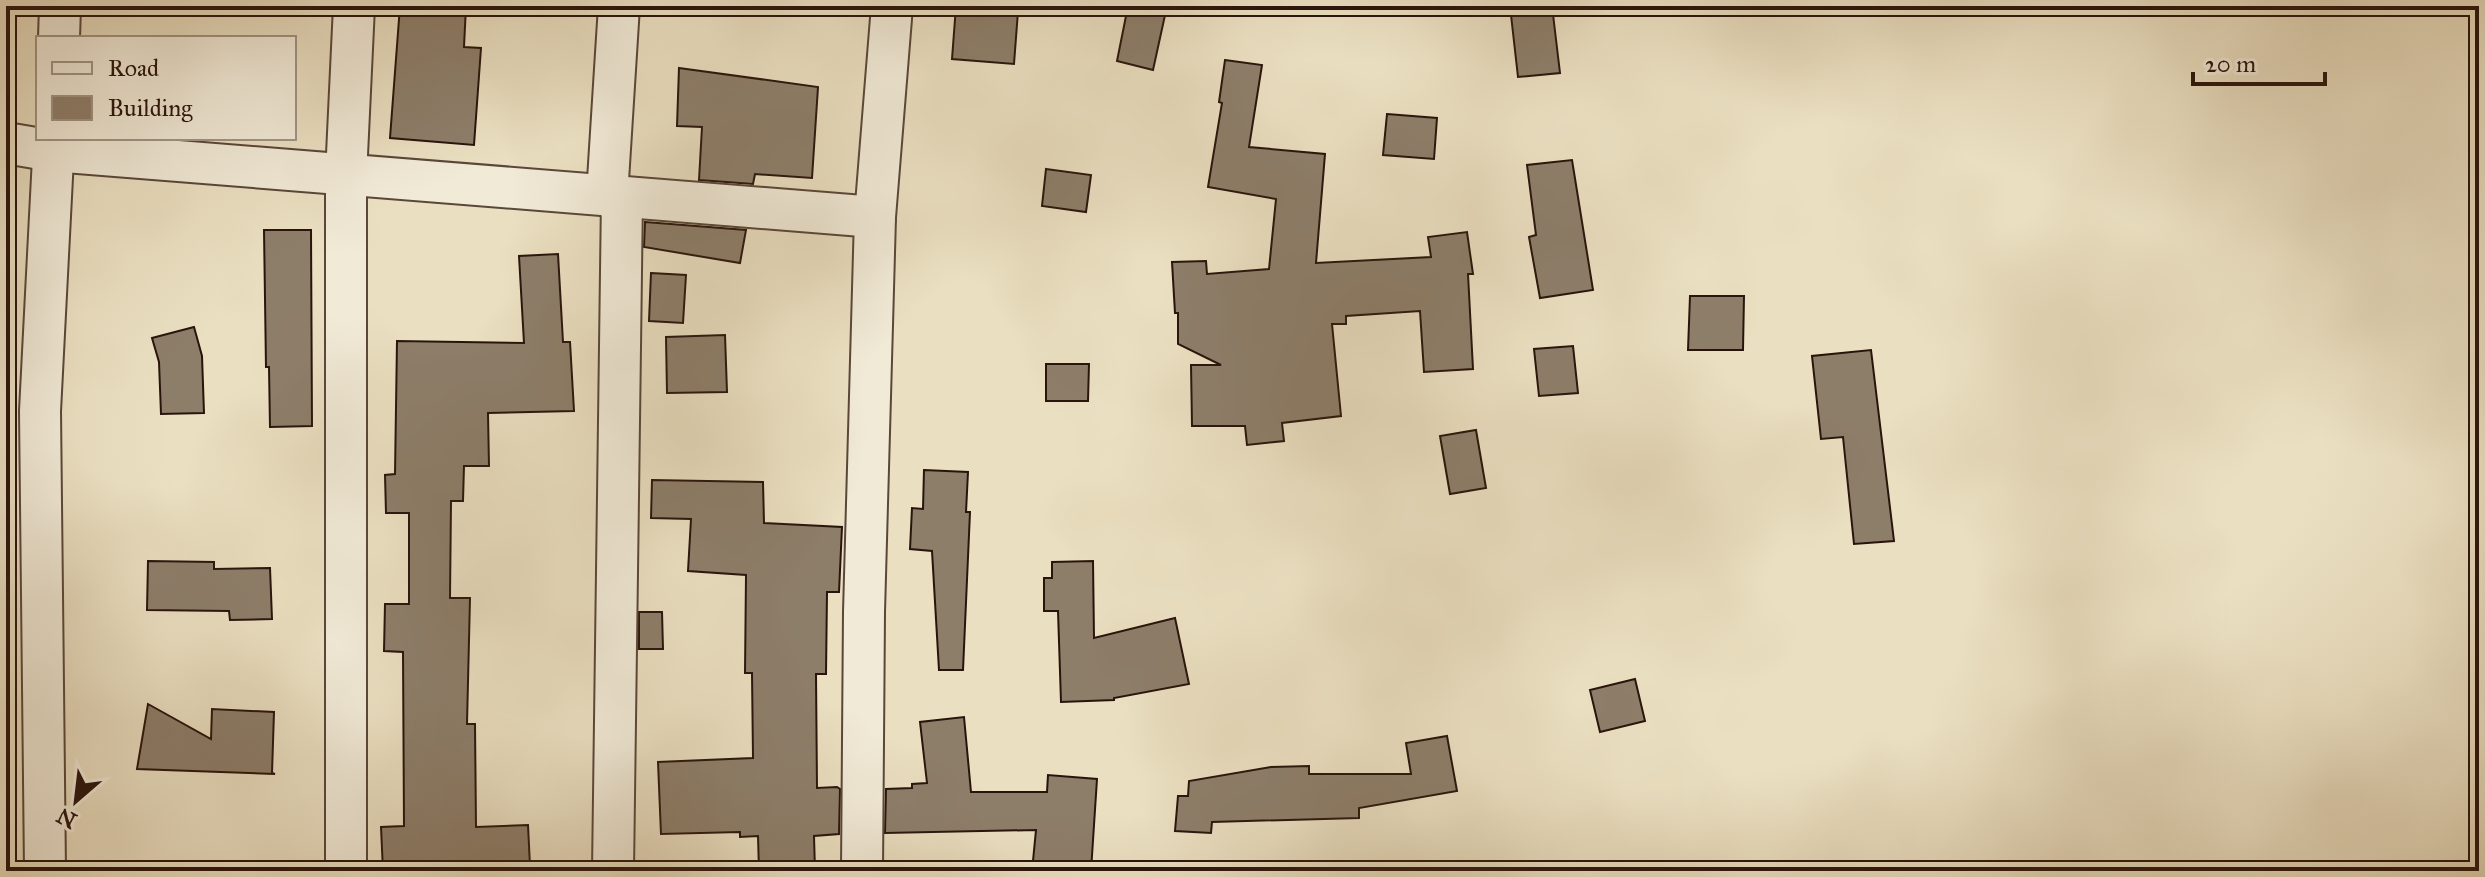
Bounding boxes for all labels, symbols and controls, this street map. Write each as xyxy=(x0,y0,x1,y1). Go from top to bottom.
legend xyxy=(36,36,296,140)
scale bar xyxy=(2193,36,2325,86)
text: 20 m xyxy=(2205,49,2256,79)
text: Road xyxy=(108,53,159,83)
text: Building xyxy=(108,93,193,123)
north arrow xyxy=(36,761,116,841)
text: N xyxy=(52,802,81,835)

